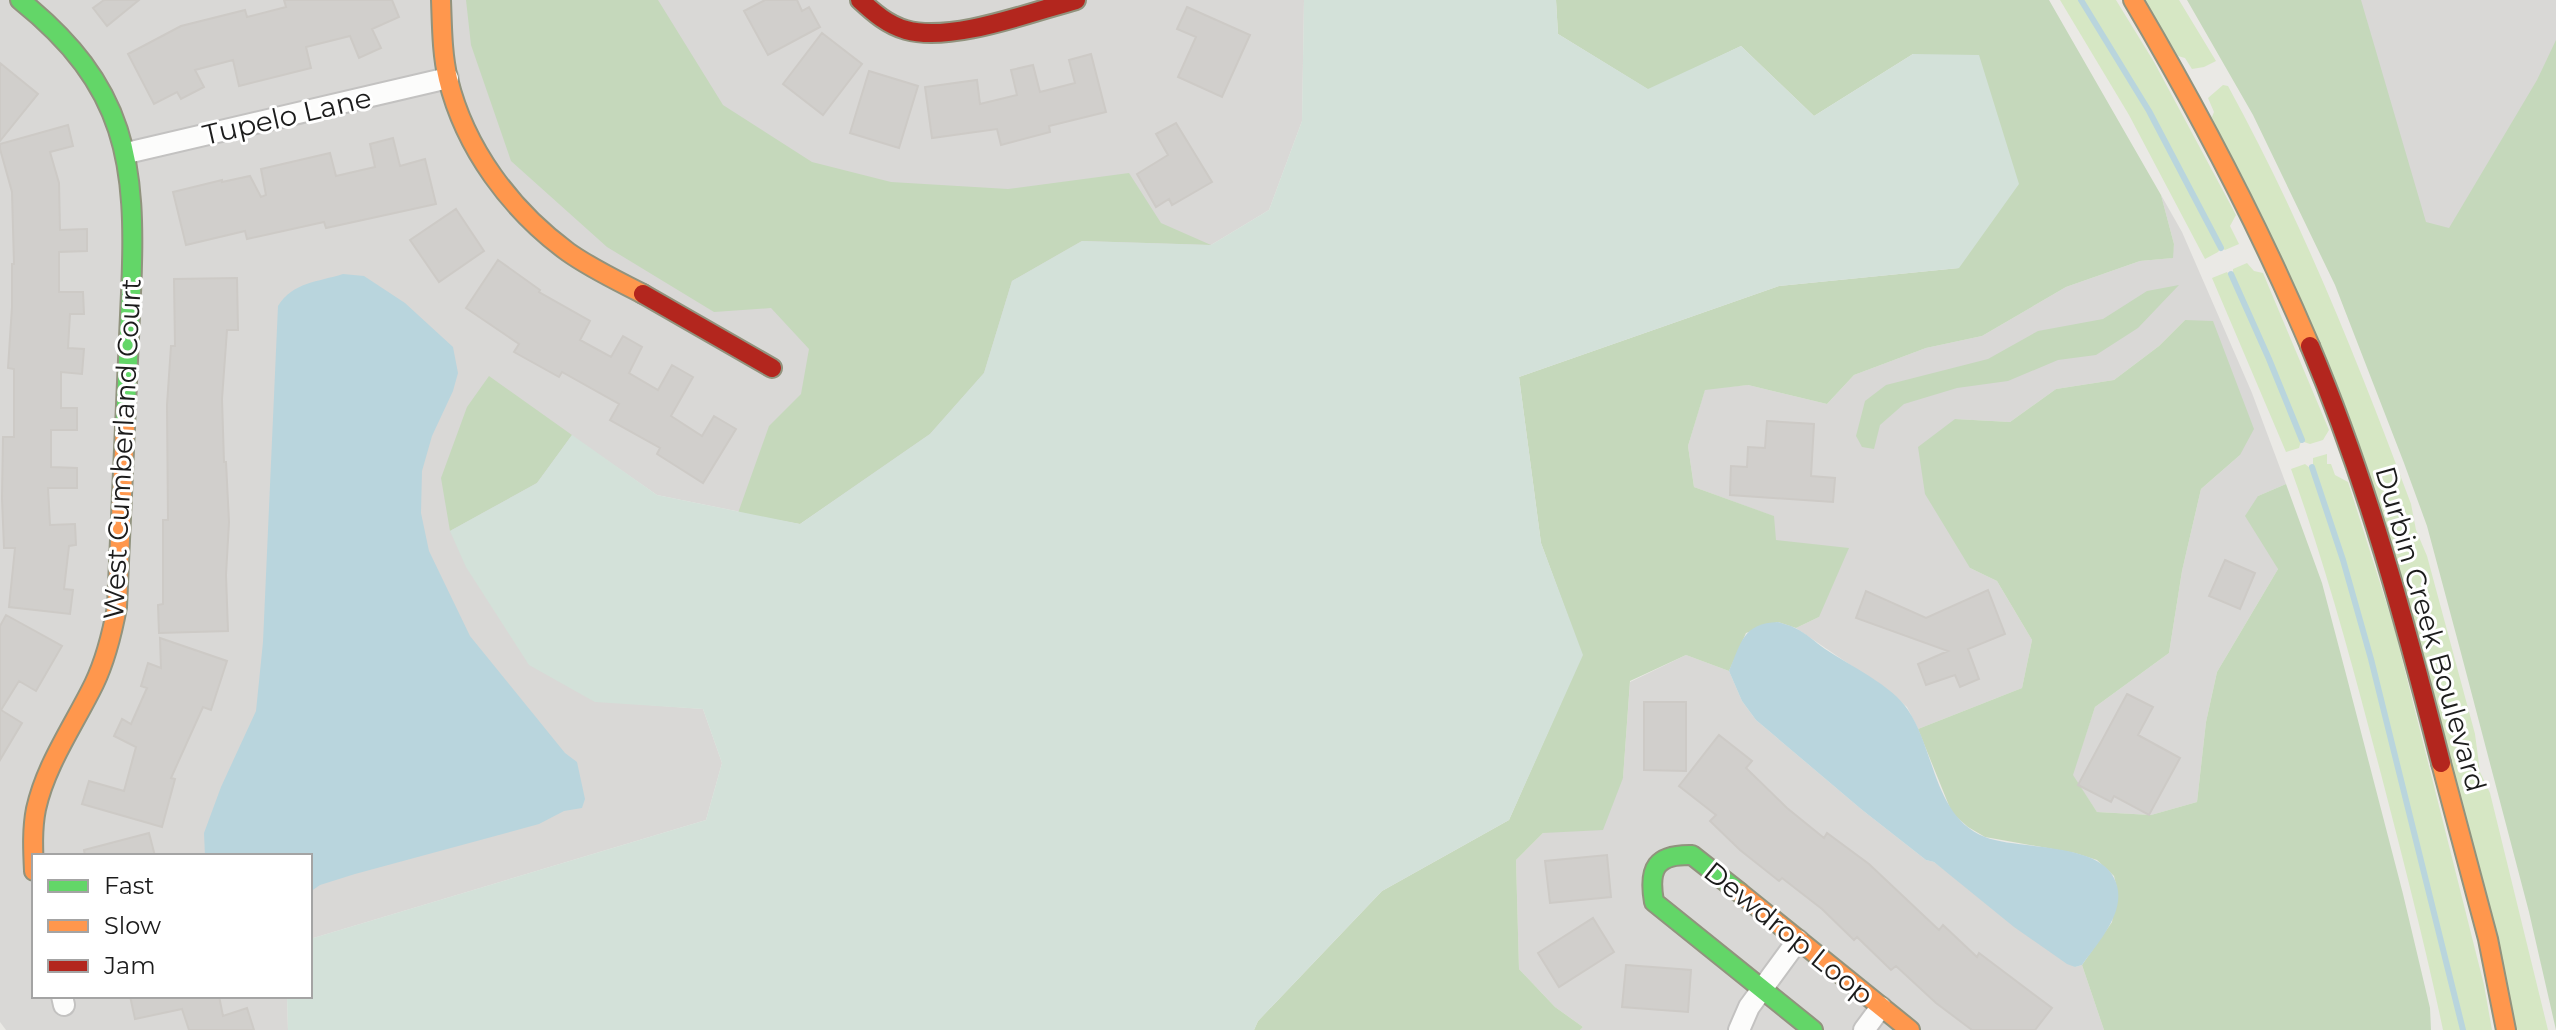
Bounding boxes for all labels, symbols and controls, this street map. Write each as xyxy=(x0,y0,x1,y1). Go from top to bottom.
street label: Tupelo Lane xyxy=(200,80,374,152)
street label: West Cumberland Court xyxy=(96,278,148,620)
street label: Durbin Creek Boulevard xyxy=(2368,462,2494,796)
legend xyxy=(32,854,312,998)
street label: Dewdrop Loop xyxy=(1697,854,1881,1012)
text: Fast xyxy=(104,871,155,900)
text: Slow xyxy=(104,911,161,940)
text: Jam xyxy=(103,951,156,980)

